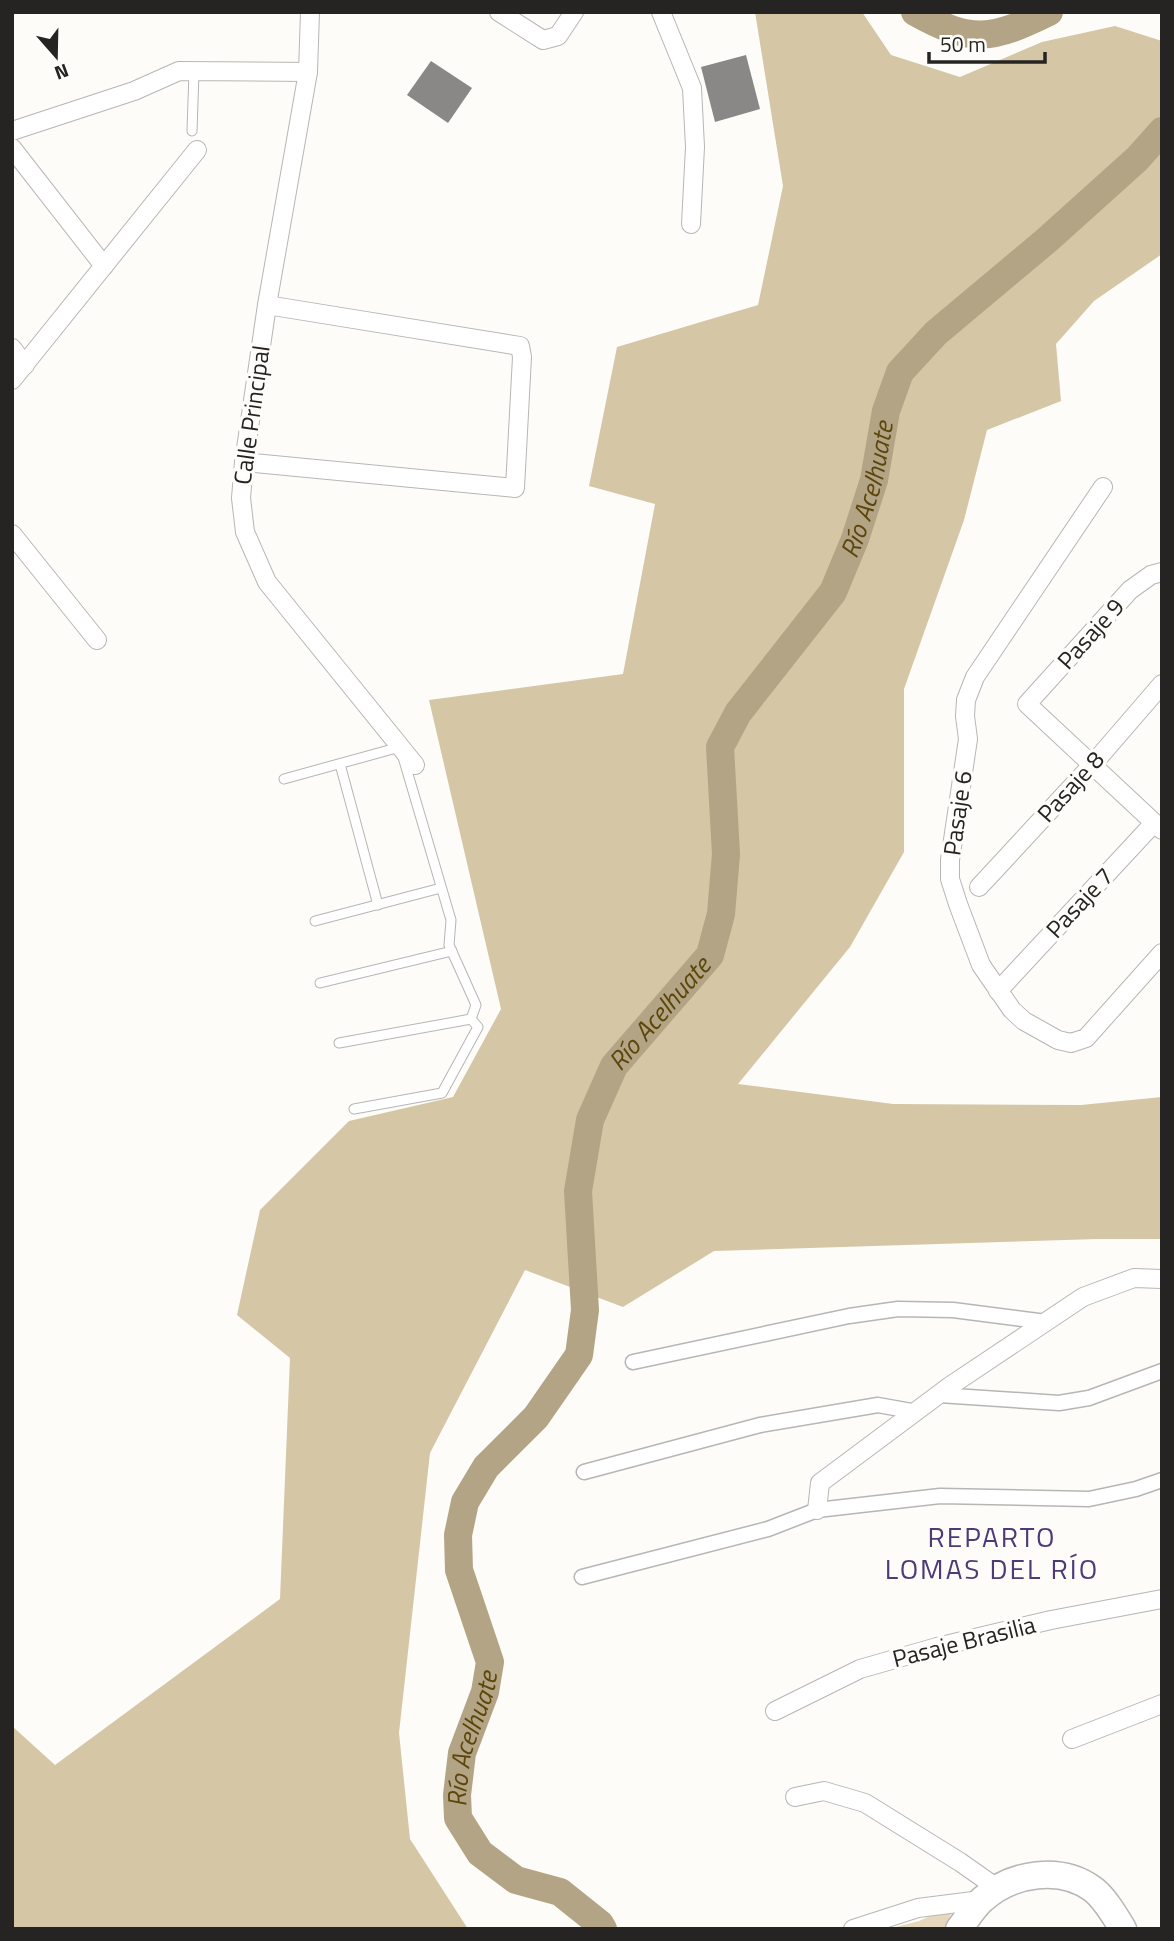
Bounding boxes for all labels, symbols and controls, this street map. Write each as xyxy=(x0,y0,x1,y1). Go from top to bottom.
north arrow xyxy=(21,21,91,91)
scale bar xyxy=(929,21,1044,65)
text: 50 m xyxy=(940,28,986,60)
text: N xyxy=(51,57,73,88)
street label: Calle Principal xyxy=(223,343,279,487)
water label: Río Acelhuate xyxy=(829,416,903,564)
street label: Pasaje 9 xyxy=(1048,590,1132,677)
street label: Pasaje 8 xyxy=(1028,743,1112,830)
street label: Pasaje 6 xyxy=(933,768,981,858)
street label: Pasaje 7 xyxy=(1037,859,1122,946)
water label: Río Acelhuate xyxy=(599,946,721,1079)
district label: REPARTO LOMAS DEL RÍO xyxy=(885,1515,1099,1590)
street label: Pasaje Brasilia xyxy=(888,1606,1039,1676)
water label: Río Acelhuate xyxy=(437,1667,507,1808)

